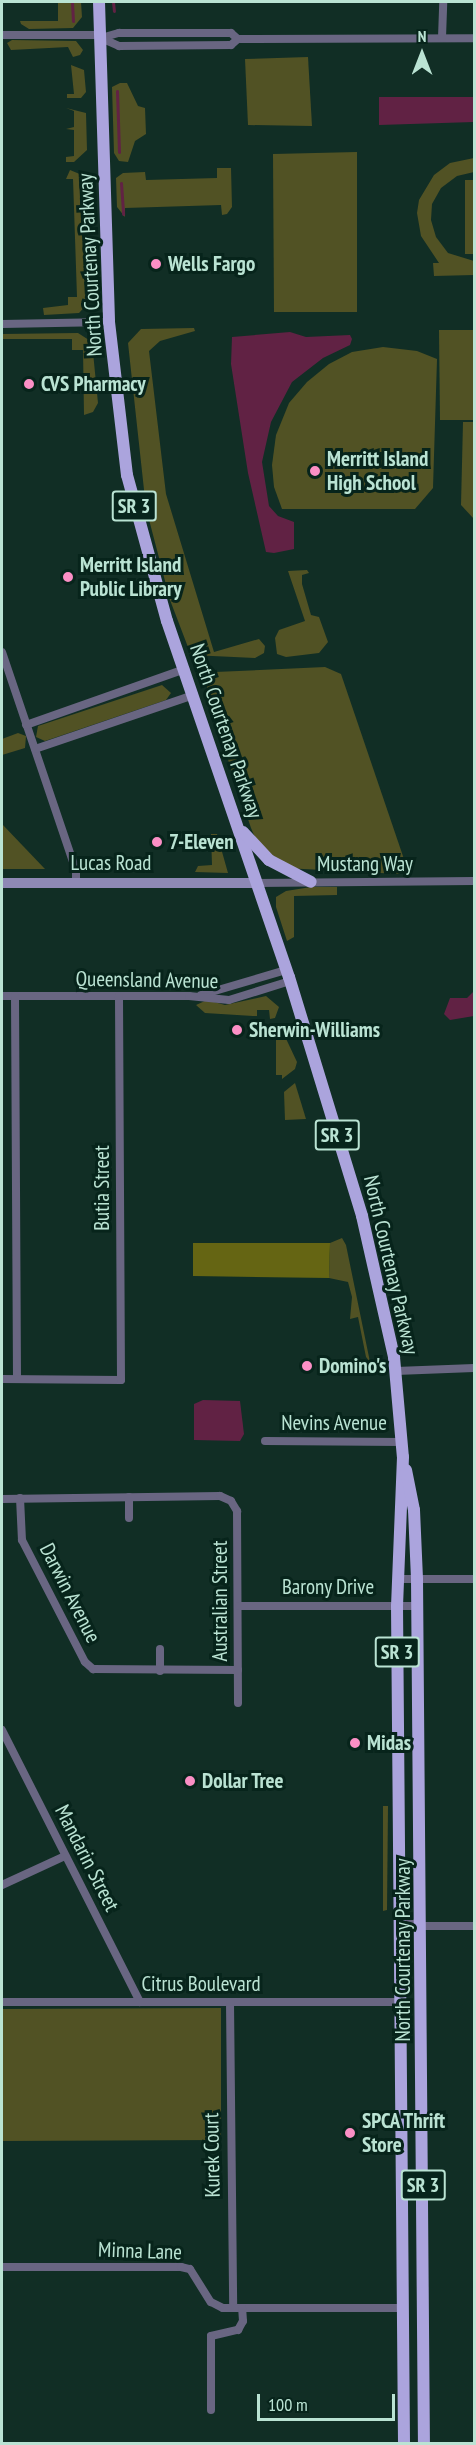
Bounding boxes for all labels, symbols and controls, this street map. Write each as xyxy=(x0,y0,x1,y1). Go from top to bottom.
north arrow xyxy=(392,24,452,84)
text: N xyxy=(418,26,426,46)
street label: North Courtenay Parkway xyxy=(73,173,107,357)
place label: Wells Fargo xyxy=(168,251,255,277)
marker: Wells Fargo xyxy=(149,257,163,271)
place label: CVS Pharmacy xyxy=(41,371,146,397)
marker: CVS Pharmacy xyxy=(22,377,36,391)
place label: Merritt Island High School xyxy=(327,446,428,496)
marker: Merritt Island High School xyxy=(308,464,322,478)
road number: SR 3 xyxy=(112,489,156,523)
place label: Merritt Island Public Library xyxy=(80,552,182,602)
marker: Merritt Island Public Library xyxy=(61,570,75,584)
street label: North Courtenay Parkway xyxy=(184,640,268,822)
place label: 7-Eleven xyxy=(169,829,234,855)
marker: 7-Eleven xyxy=(150,835,164,849)
street label: Lucas Road xyxy=(71,850,151,876)
street label: Mustang Way xyxy=(317,851,413,877)
street label: Queensland Avenue xyxy=(75,966,219,994)
place label: Sherwin-Williams xyxy=(249,1017,380,1043)
marker: Sherwin-Williams xyxy=(230,1023,244,1037)
road number: SR 3 xyxy=(314,1118,360,1152)
street label: Butia Street xyxy=(89,1145,115,1231)
street label: North Courtenay Parkway xyxy=(358,1173,424,1357)
place label: Domino's xyxy=(319,1353,386,1379)
marker: Domino's xyxy=(300,1359,314,1373)
street label: Nevins Avenue xyxy=(281,1410,387,1436)
street label: Darwin Avenue xyxy=(34,1539,106,1647)
street label: Australian Street xyxy=(207,1540,233,1662)
street label: Barony Drive xyxy=(282,1574,374,1600)
road number: SR 3 xyxy=(374,1635,420,1669)
place label: Midas xyxy=(367,1730,411,1756)
marker: Midas xyxy=(348,1736,362,1750)
place label: Dollar Tree xyxy=(202,1768,284,1794)
marker: Dollar Tree xyxy=(183,1774,197,1788)
street label: Mandarin Street xyxy=(49,1801,125,1915)
street label: North Courtenay Parkway xyxy=(390,1858,416,2042)
street label: Citrus Boulevard xyxy=(141,1971,261,1997)
place label: SPCA Thrift Store xyxy=(362,2108,447,2158)
street label: Kurek Court xyxy=(199,2112,225,2198)
marker: SPCA Thrift Store xyxy=(343,2126,357,2140)
road number: SR 3 xyxy=(400,2168,446,2202)
street label: Minna Lane xyxy=(98,2237,182,2265)
scale bar xyxy=(260,2382,398,2420)
text: 100 m xyxy=(268,2393,308,2416)

